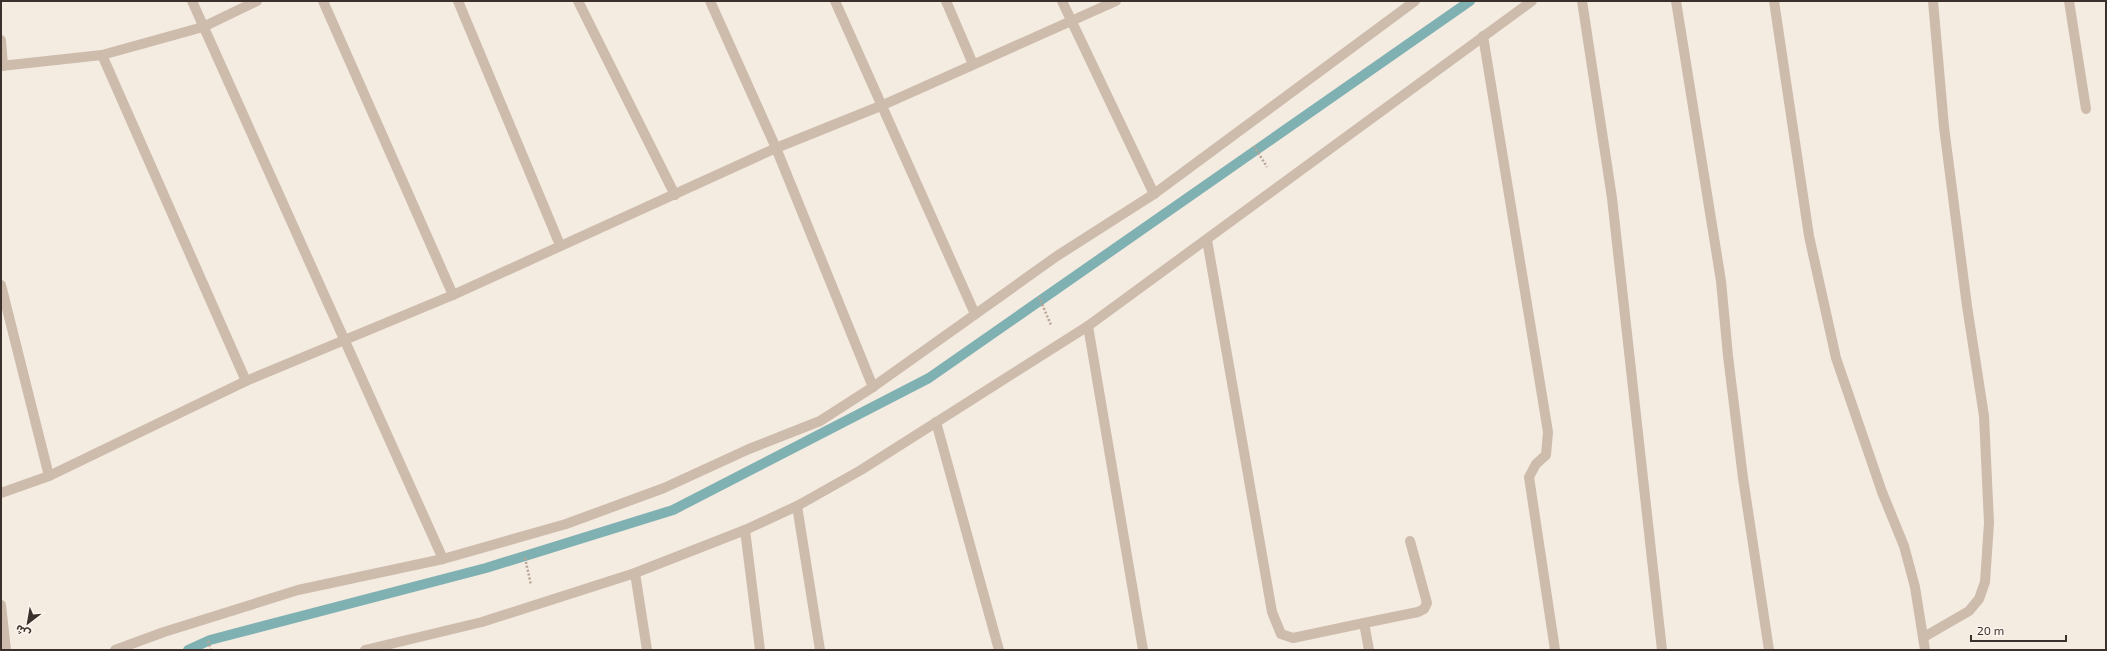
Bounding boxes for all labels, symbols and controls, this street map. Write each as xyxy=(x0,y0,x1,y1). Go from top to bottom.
north arrow xyxy=(8,603,48,643)
scale bar xyxy=(1971,617,2066,643)
text: ش xyxy=(13,622,33,641)
text: 20 m xyxy=(1977,623,2004,637)

